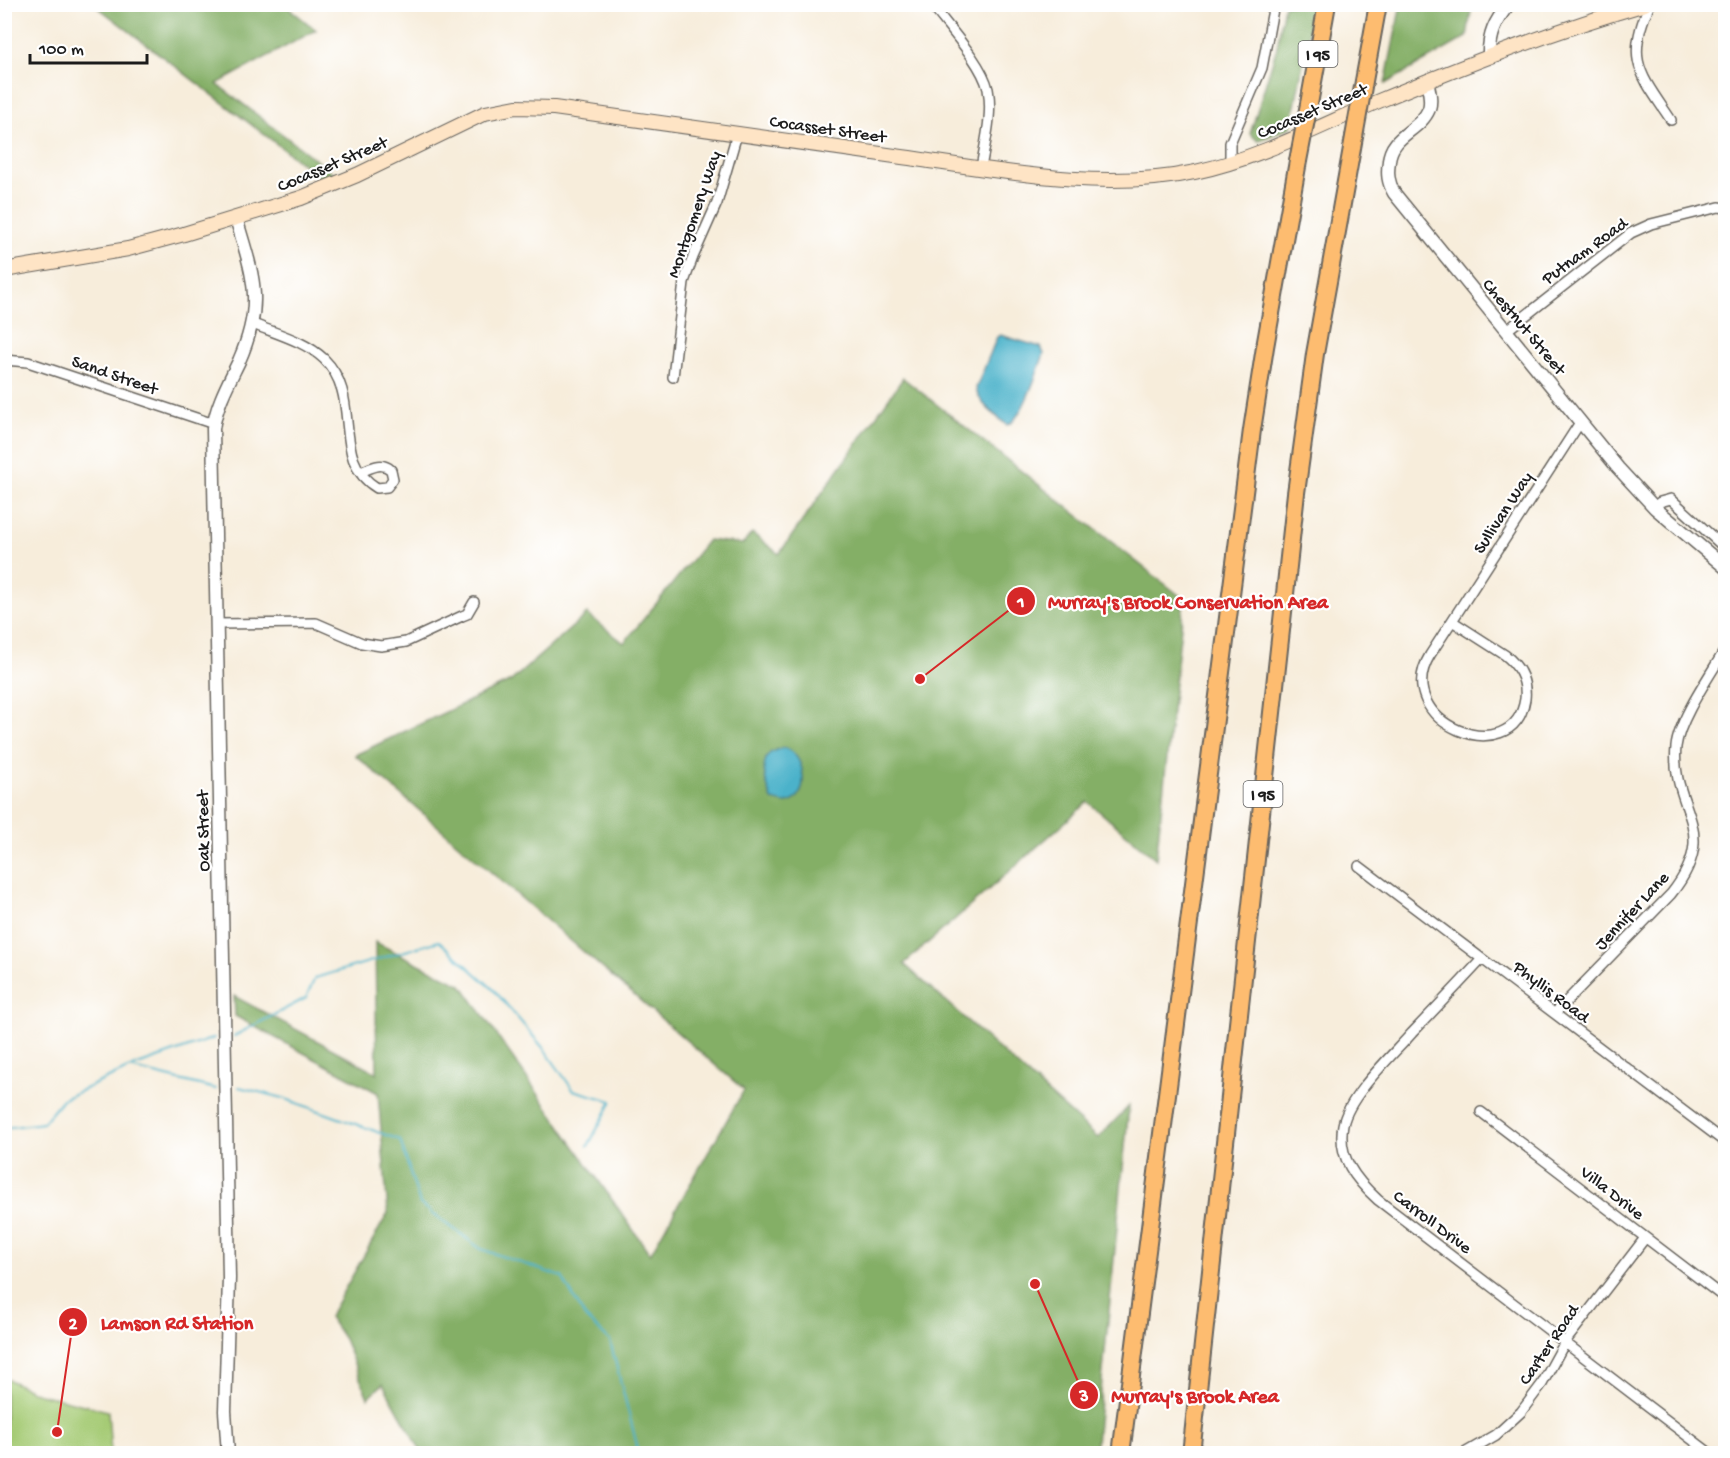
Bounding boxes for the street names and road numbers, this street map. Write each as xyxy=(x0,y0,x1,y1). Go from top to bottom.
road number: I 95 xyxy=(1298,41,1338,67)
street label: Cocasset Street xyxy=(1255,79,1373,145)
street label: Cocasset Street xyxy=(768,112,889,149)
street label: Cocasset Street xyxy=(275,132,393,198)
street label: Montgomery Way xyxy=(664,148,727,281)
street label: Putnam Road xyxy=(1538,213,1634,291)
street label: Chestnut Street xyxy=(1477,275,1571,381)
street label: Sand Street xyxy=(68,352,162,401)
street label: Sullivan Way xyxy=(1470,468,1538,558)
road number: I 95 xyxy=(1244,781,1282,807)
street label: Oak Street xyxy=(193,789,216,872)
street label: Jennifer Lane xyxy=(1591,868,1675,955)
street label: Phyllis Road xyxy=(1507,957,1594,1029)
street label: Villa Drive xyxy=(1575,1162,1648,1226)
street label: Carroll Drive xyxy=(1388,1187,1476,1260)
street label: Carter Road xyxy=(1515,1300,1586,1390)

